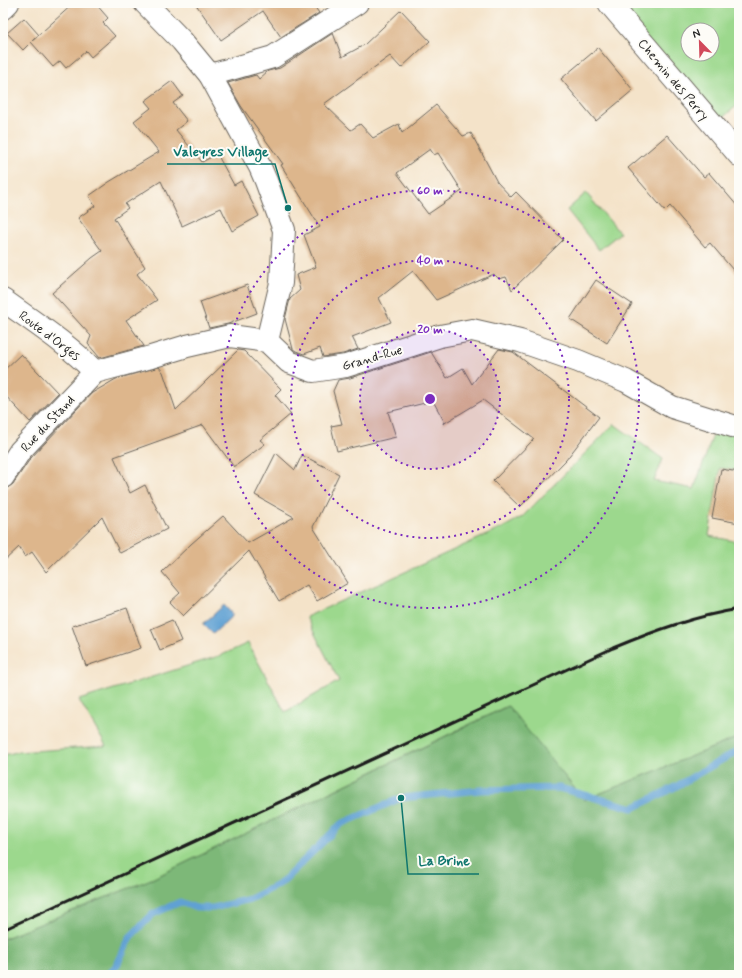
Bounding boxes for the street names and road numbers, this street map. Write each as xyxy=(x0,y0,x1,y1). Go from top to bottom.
street label: Chemin des Perry xyxy=(634,36,712,124)
street label: Route d'Orges xyxy=(14,308,83,366)
street label: Grand-Rue xyxy=(340,342,405,375)
street label: Rue du Stand xyxy=(17,392,79,456)

